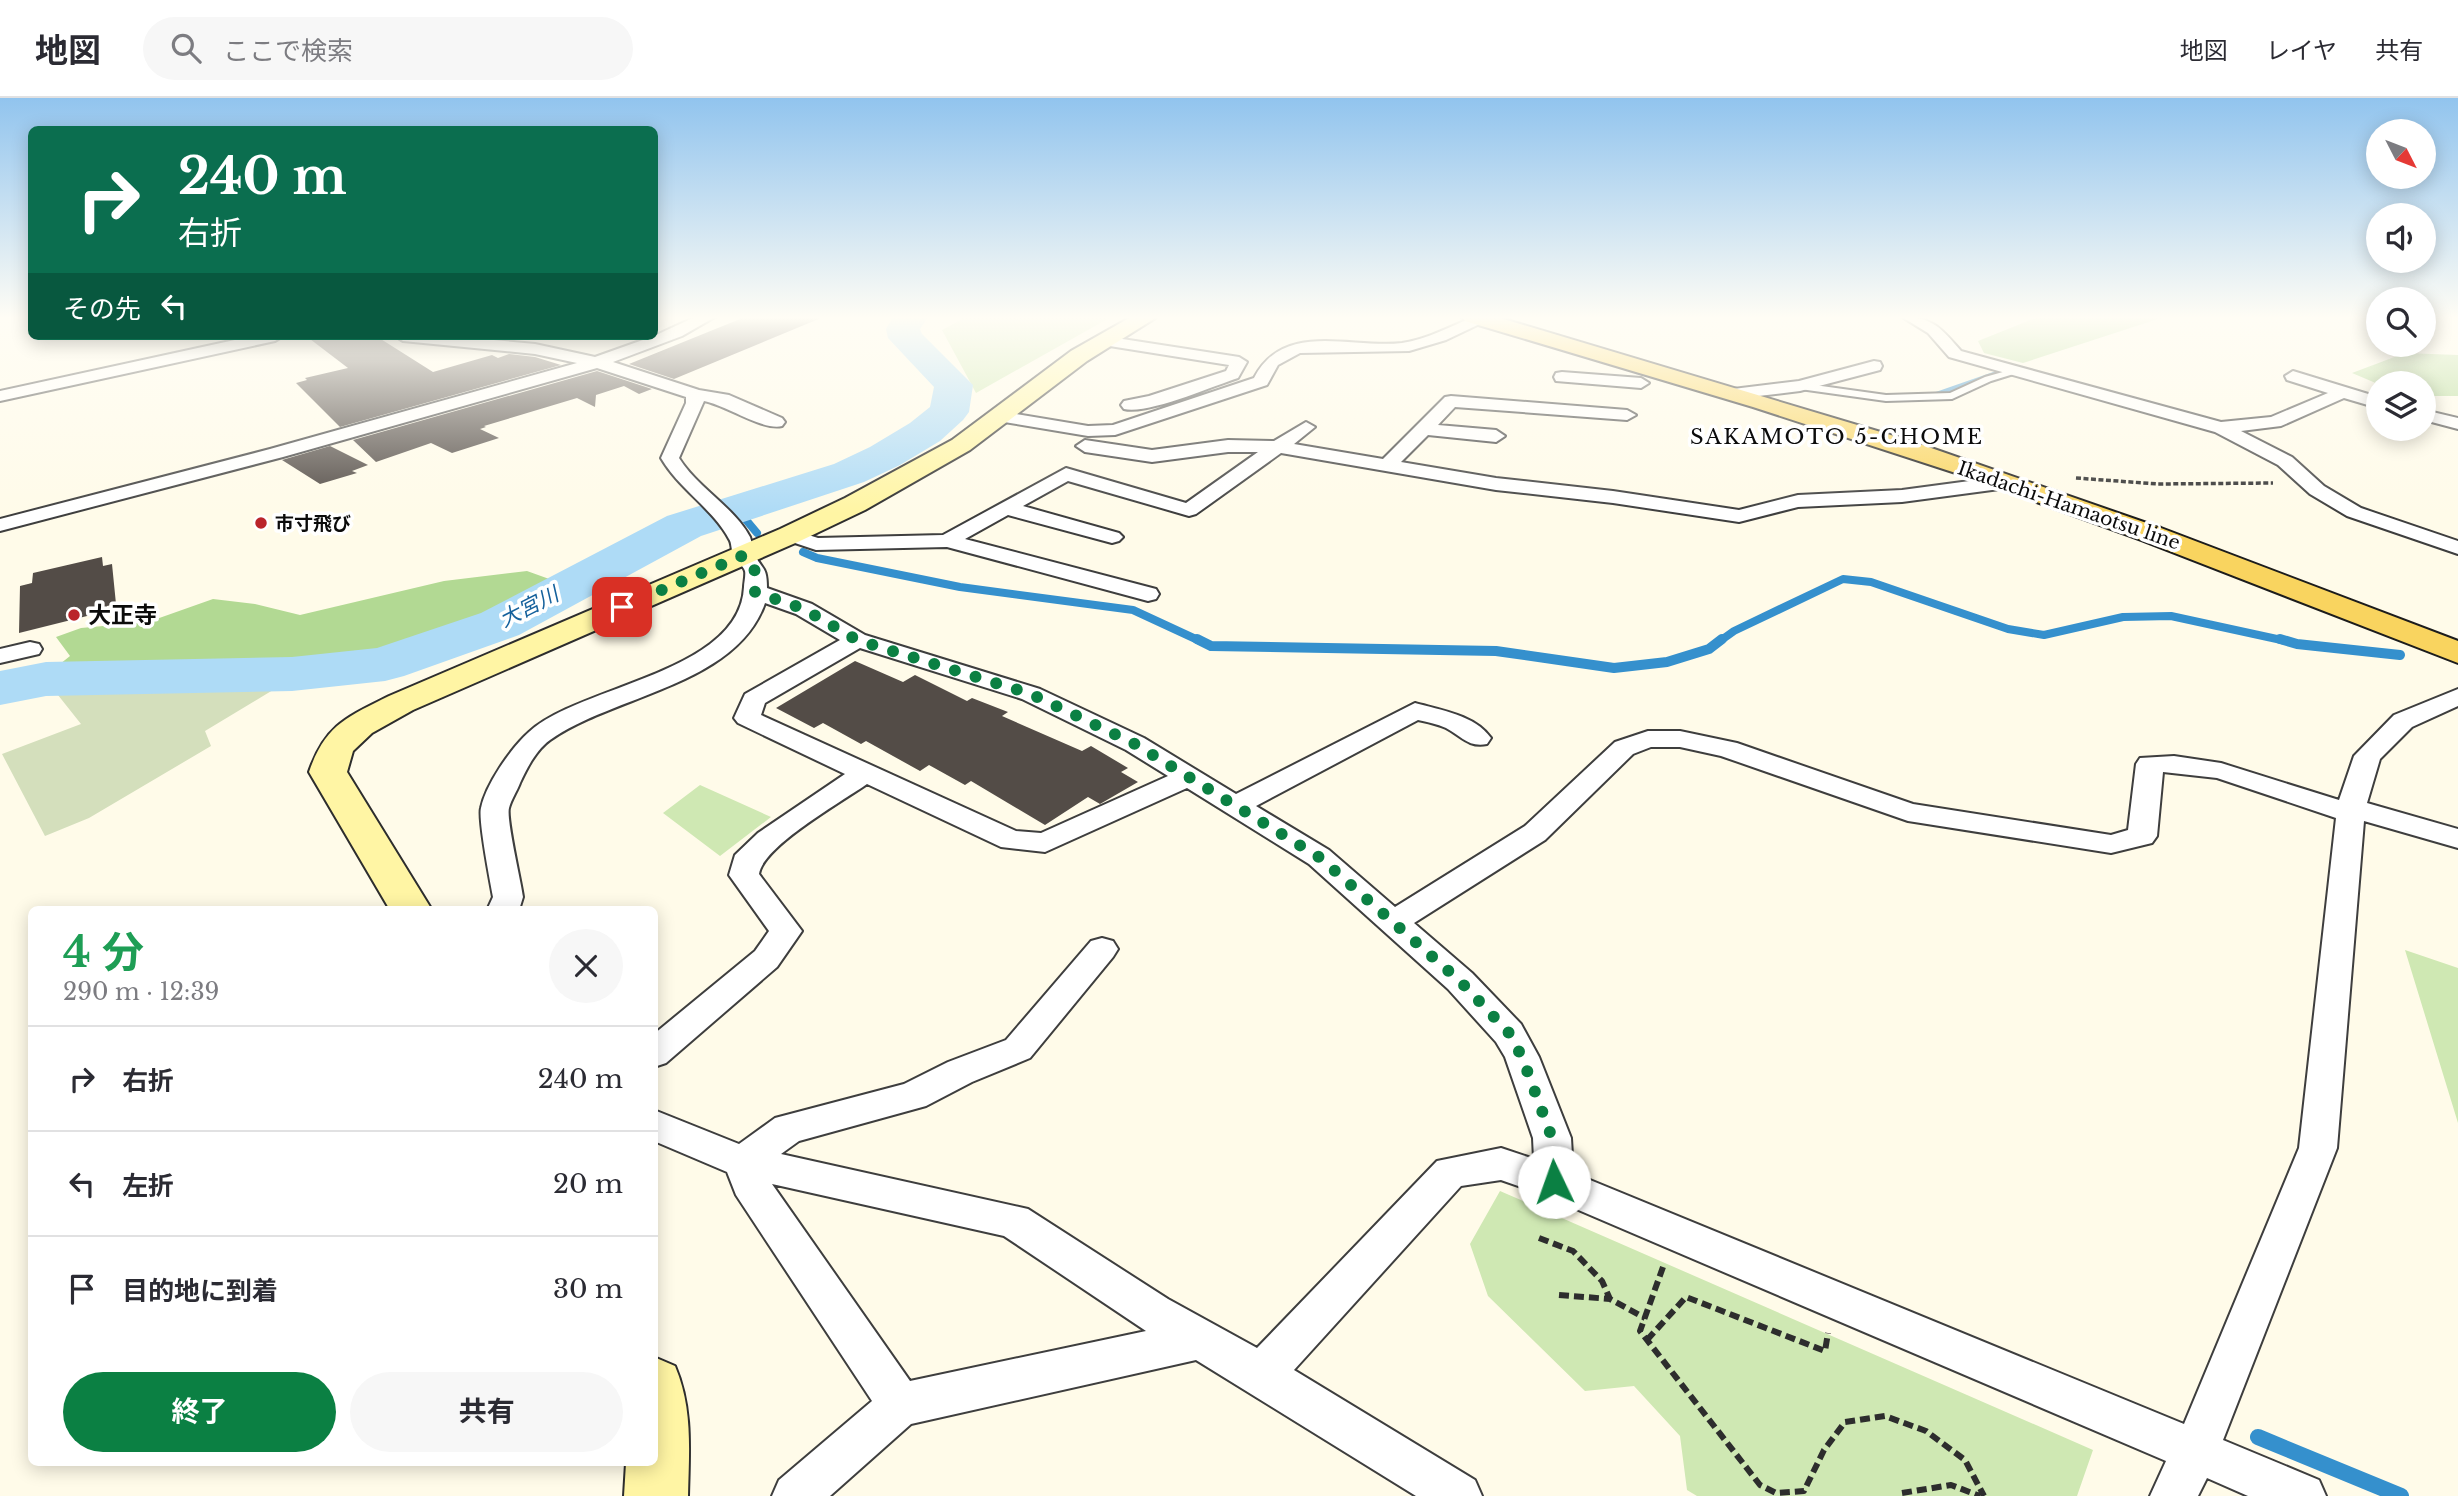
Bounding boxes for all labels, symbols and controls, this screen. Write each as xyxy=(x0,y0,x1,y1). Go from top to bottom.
search box xyxy=(143,17,633,80)
icon: search xyxy=(167,29,205,67)
text: 地図 xyxy=(35,30,101,71)
text: ここで検索 xyxy=(223,35,353,67)
text: 地図 xyxy=(2180,36,2228,65)
text: レイヤ xyxy=(2266,36,2337,65)
text: 共有 xyxy=(2375,36,2423,65)
north arrow xyxy=(2366,119,2436,189)
map controls xyxy=(2366,119,2436,441)
text: 240 m xyxy=(178,146,347,207)
icon: right xyxy=(63,154,154,245)
button: sound xyxy=(2366,203,2436,273)
text: 右折 xyxy=(178,213,242,253)
icon: left xyxy=(155,287,193,325)
button: search xyxy=(2366,287,2436,357)
text: その先 xyxy=(63,293,141,325)
button: layers xyxy=(2366,371,2436,441)
district label: SAKAMOTO 5-CHOME xyxy=(1690,424,1984,450)
street label: Ikadachi-Hamaotsu line xyxy=(1955,457,2183,554)
place label: 市寸飛び xyxy=(275,512,351,535)
marker: 市寸飛び xyxy=(253,515,269,531)
pin xyxy=(592,577,652,637)
water label: 大宮川 xyxy=(495,580,565,633)
icon: arrive xyxy=(603,588,641,626)
place label: 大正寺 xyxy=(88,601,157,629)
marker: 大正寺 xyxy=(66,607,82,623)
text: 4 分 xyxy=(63,926,144,978)
button: close xyxy=(549,929,623,1003)
text: 290 m · 12:39 xyxy=(63,978,219,1006)
icon: right xyxy=(63,1060,101,1098)
text: 240 m xyxy=(538,1063,623,1095)
text: 右折 xyxy=(122,1065,174,1097)
position arrow xyxy=(1517,1145,1591,1219)
icon: left xyxy=(63,1165,101,1203)
text: 20 m xyxy=(553,1168,623,1200)
text: 左折 xyxy=(122,1170,174,1202)
icon: arrive xyxy=(63,1270,101,1308)
text: 30 m xyxy=(553,1273,623,1305)
text: 目的地に到着 xyxy=(122,1275,278,1307)
button: 終了 xyxy=(63,1372,336,1452)
button: 共有 xyxy=(350,1372,623,1452)

